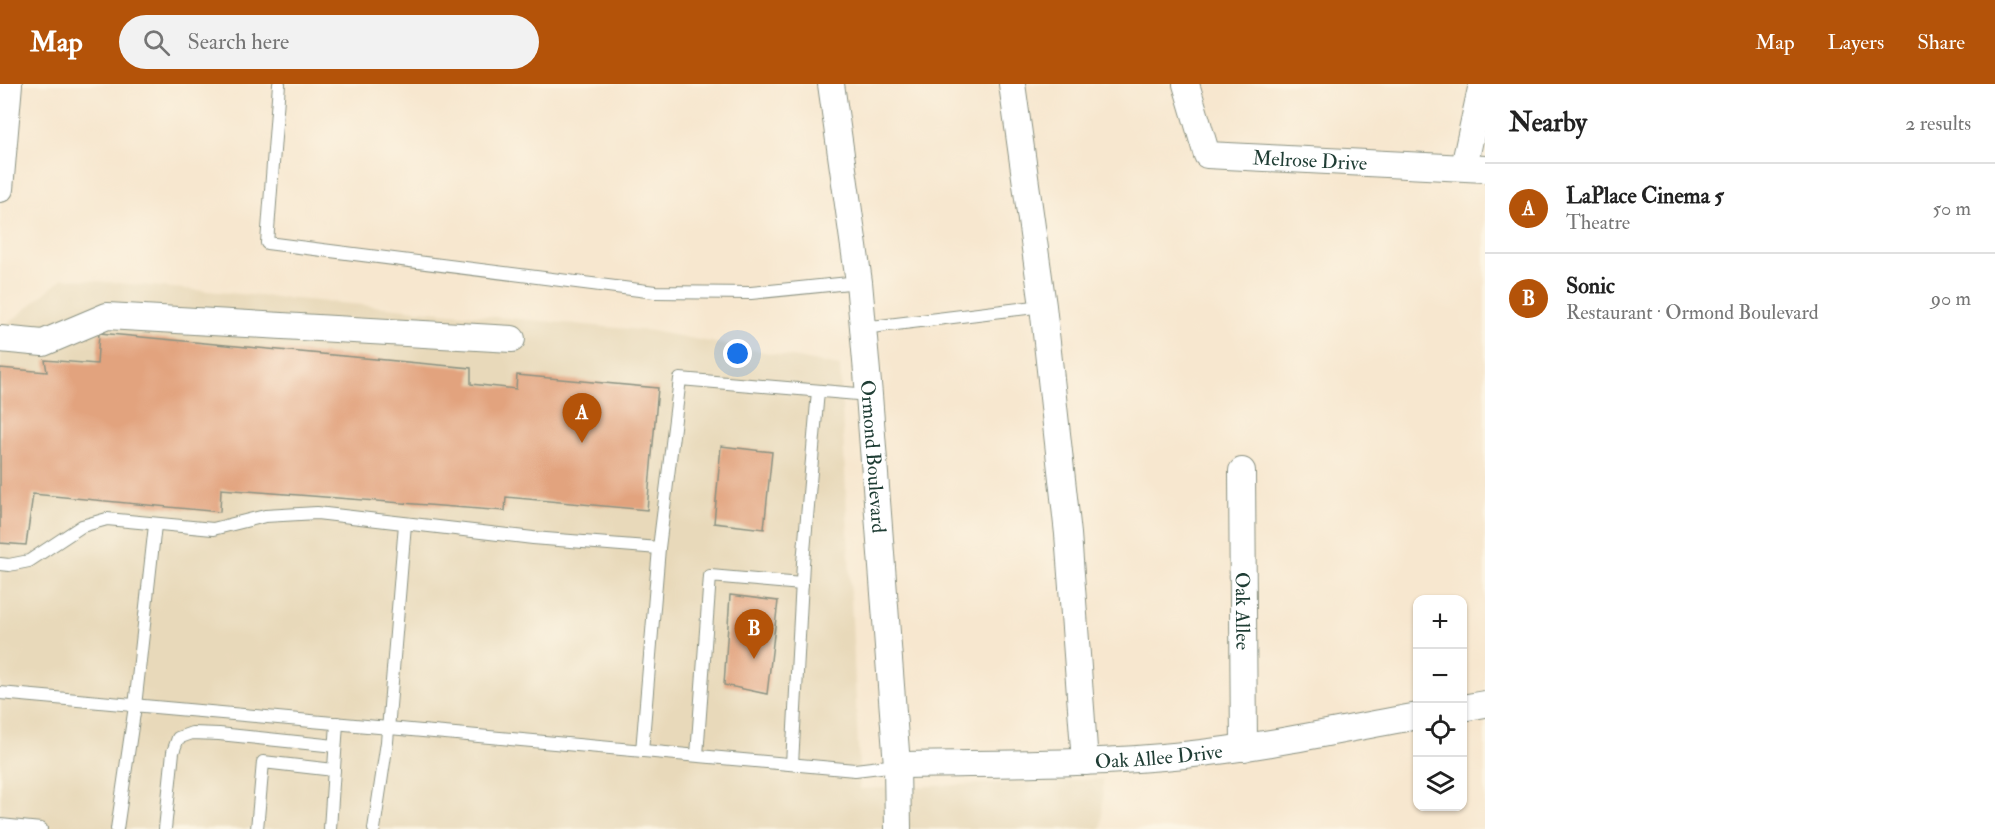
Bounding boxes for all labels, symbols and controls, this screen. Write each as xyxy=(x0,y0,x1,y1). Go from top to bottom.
search box xyxy=(119,15,539,69)
text: Map xyxy=(30,25,83,60)
icon: search xyxy=(140,26,173,59)
text: Search here xyxy=(188,28,289,56)
text: Map xyxy=(1755,29,1795,56)
text: Layers xyxy=(1828,29,1884,56)
text: Share xyxy=(1917,29,1965,56)
text: Nearby xyxy=(1509,107,1587,139)
text: 2 results xyxy=(1905,111,1971,136)
street label: Melrose Drive xyxy=(1252,145,1368,176)
text: LaPlace Cinema 5 xyxy=(1566,182,1724,210)
text: A xyxy=(1522,196,1535,221)
text: 50 m xyxy=(1932,196,1971,221)
text: Theatre xyxy=(1566,210,1630,235)
text: Sonic xyxy=(1566,272,1615,300)
text: B xyxy=(1522,286,1535,311)
text: 90 m xyxy=(1931,286,1971,311)
text: Restaurant · Ormond Boulevard xyxy=(1566,300,1819,325)
your location xyxy=(723,339,752,368)
street label: Ormond Boulevard xyxy=(855,379,892,534)
pin: A xyxy=(562,394,602,443)
street label: Oak Allee xyxy=(1230,572,1256,650)
map controls xyxy=(1413,595,1467,811)
button: + xyxy=(1413,595,1467,649)
pin: B xyxy=(734,610,774,659)
button: − xyxy=(1413,649,1467,703)
button: locate xyxy=(1413,703,1467,757)
street label: Oak Allee Drive xyxy=(1094,738,1224,774)
button: layers xyxy=(1413,757,1467,811)

